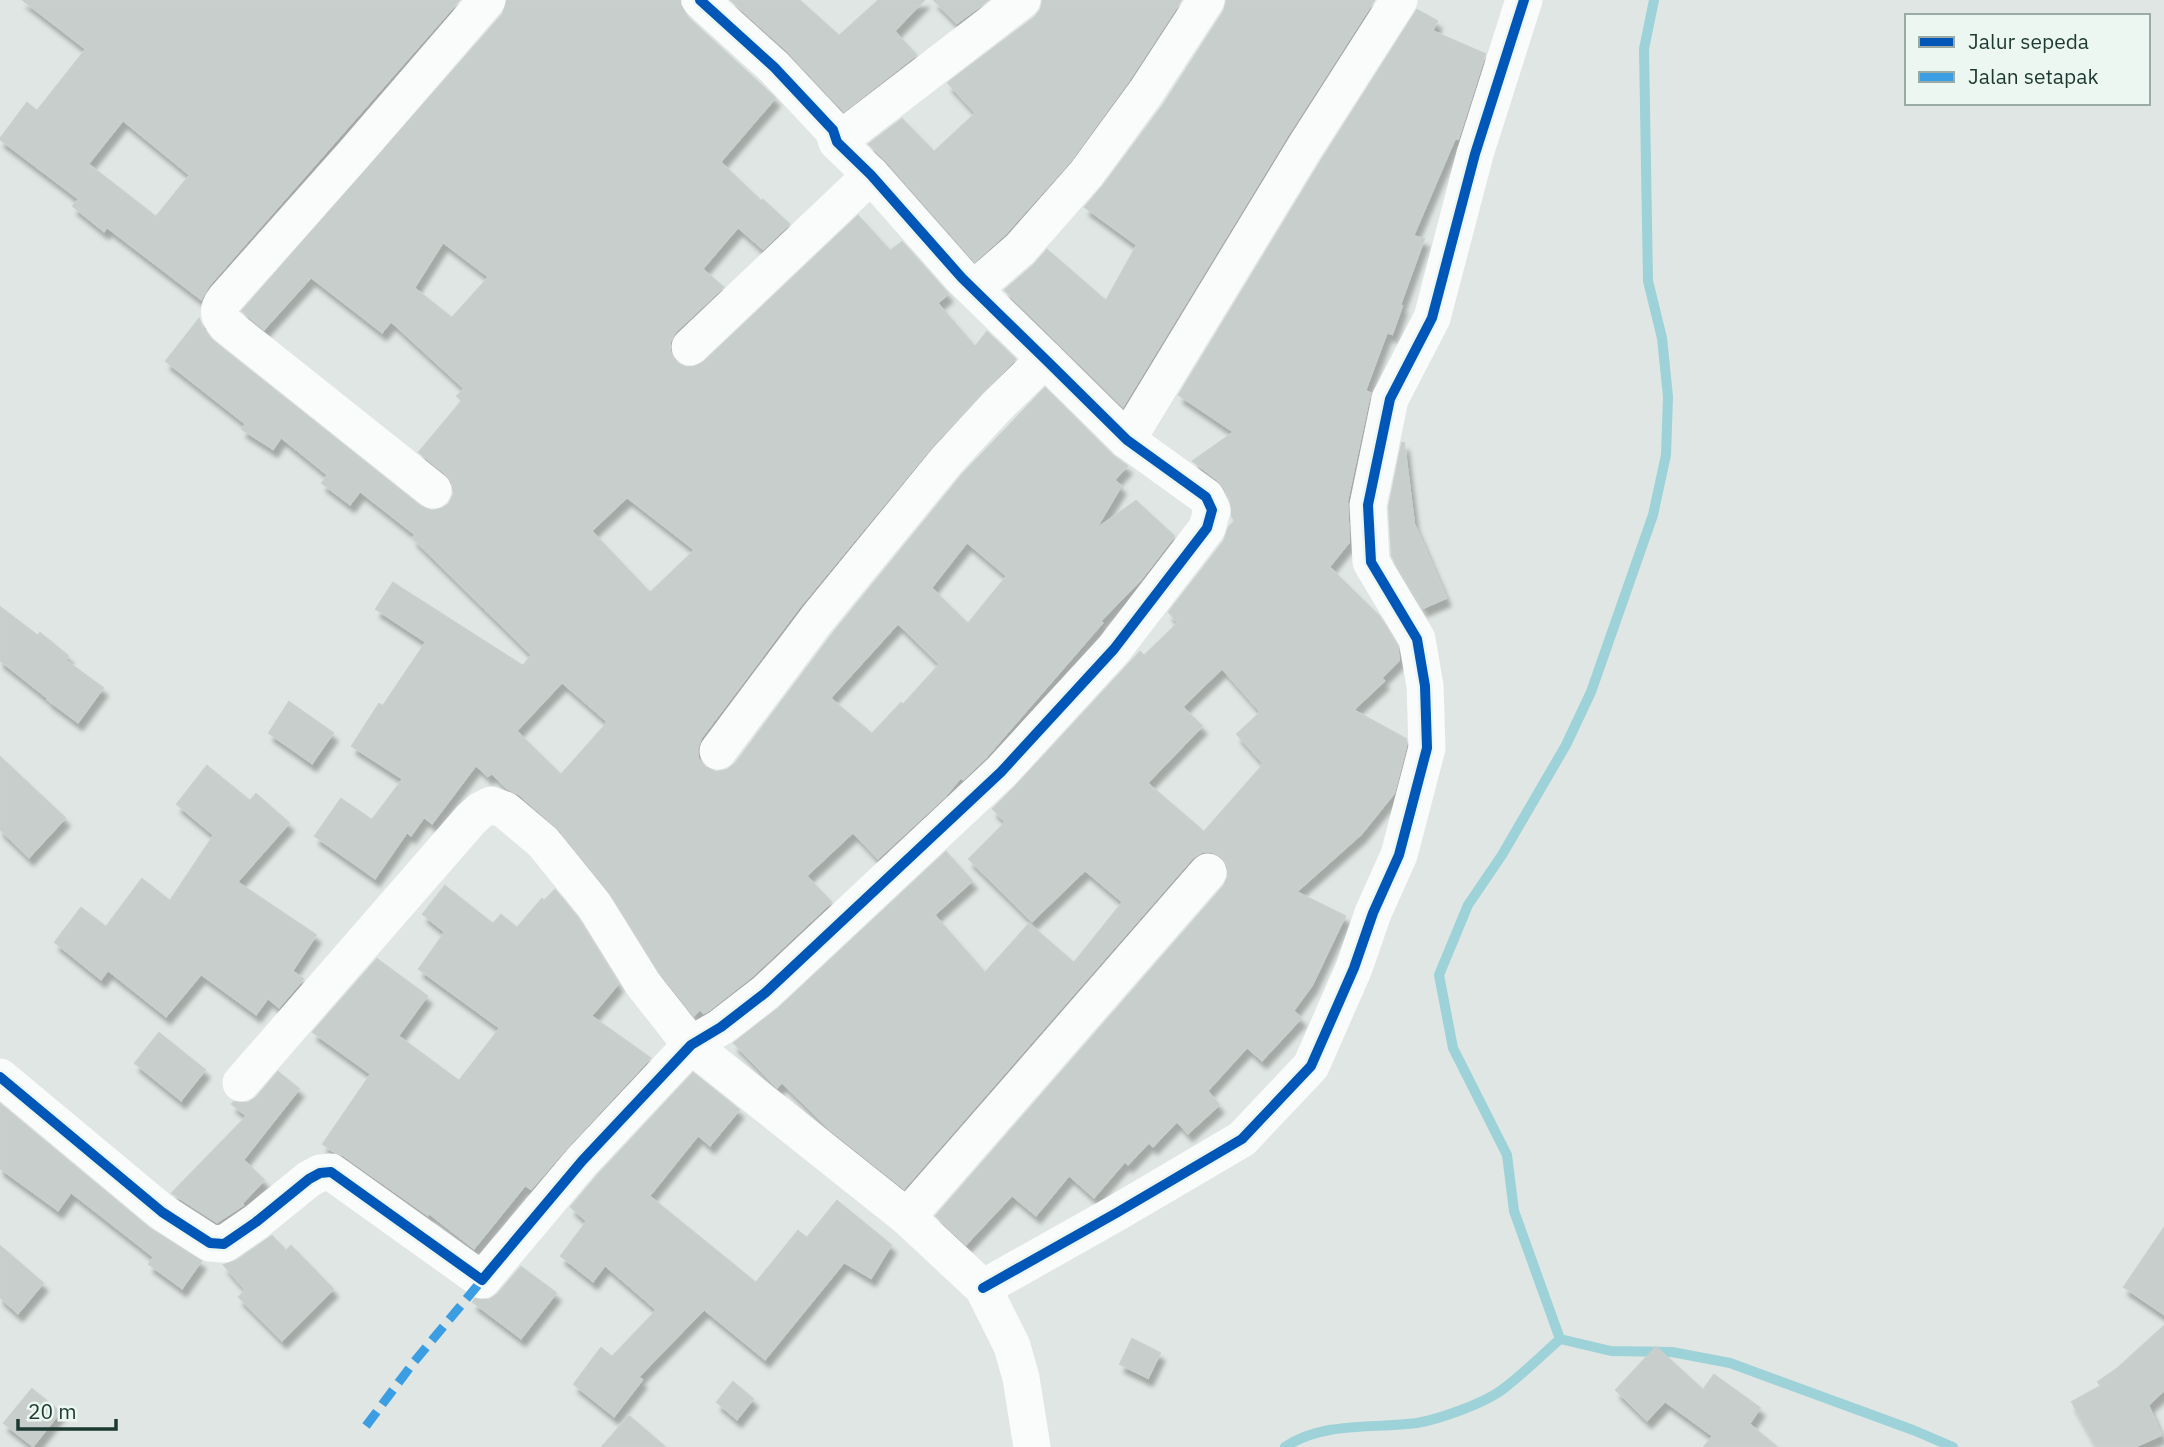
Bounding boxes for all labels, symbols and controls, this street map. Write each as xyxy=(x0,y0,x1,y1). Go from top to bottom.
legend xyxy=(1905,14,2150,105)
text: Jalur sepeda xyxy=(1968,27,2089,55)
text: Jalan setapak xyxy=(1968,62,2099,90)
scale bar xyxy=(18,1388,116,1432)
text: 20 m xyxy=(28,1397,77,1425)

